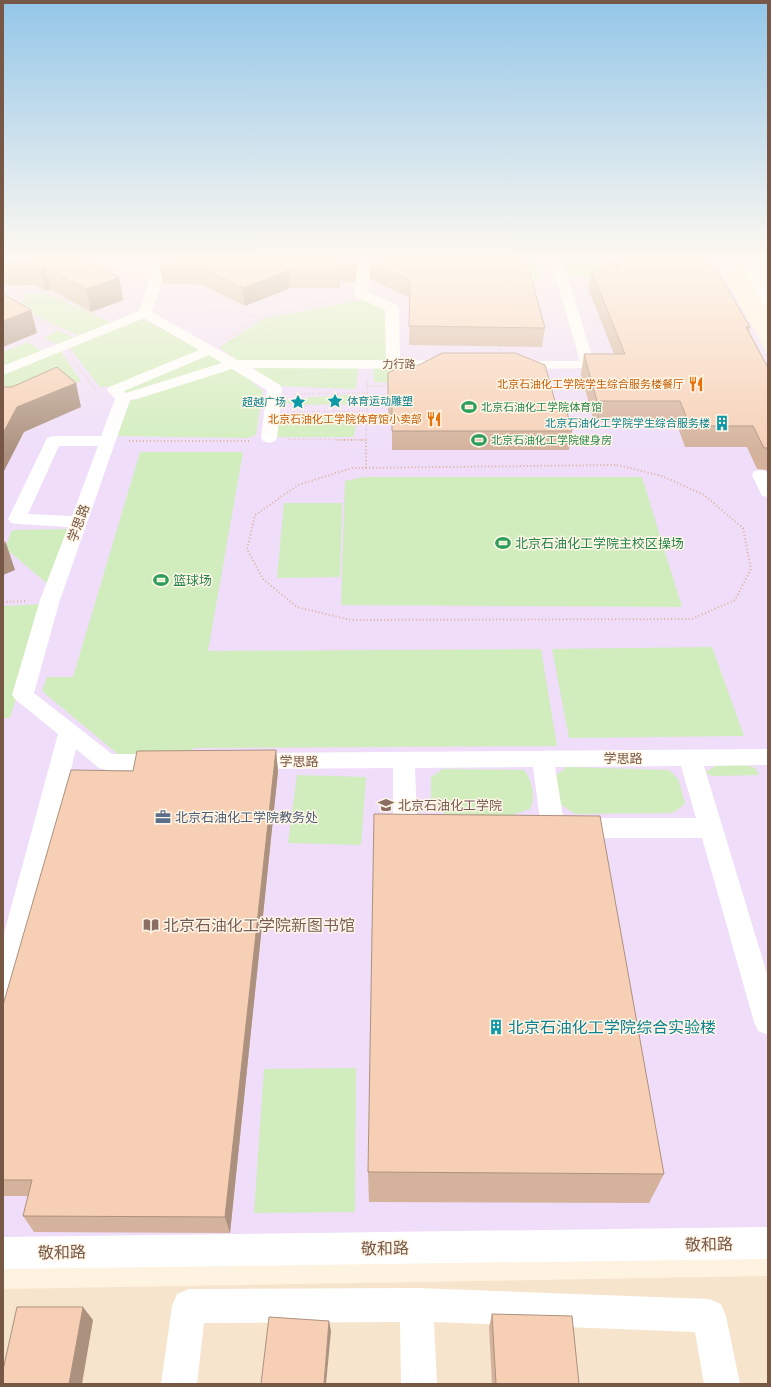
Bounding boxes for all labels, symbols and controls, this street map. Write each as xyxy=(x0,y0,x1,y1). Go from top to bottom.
street label: 力行路 xyxy=(383,358,416,370)
restaurant icon: 北京石油化工学院学生综合服务楼餐厅 xyxy=(687,375,705,393)
place label: 北京石油化工学院学生综合服务楼餐厅 xyxy=(497,378,684,390)
place icon: 体育运动雕塑 xyxy=(326,392,344,410)
place icon: 超越广场 xyxy=(289,393,307,411)
place label: 体育运动雕塑 xyxy=(347,395,413,407)
place label: 超越广场 xyxy=(242,396,286,408)
sports icon: 北京石油化工学院体育馆 xyxy=(460,398,478,416)
place label: 北京石油化工学院体育馆 xyxy=(481,401,602,413)
restaurant icon: 北京石油化工学院体育馆小卖部 xyxy=(425,410,443,428)
place label: 北京石油化工学院体育馆小卖部 xyxy=(268,413,422,425)
building icon: 北京石油化工学院学生综合服务楼 xyxy=(713,414,731,432)
place label: 北京石油化工学院学生综合服务楼 xyxy=(545,417,710,429)
sports icon: 北京石油化工学院健身房 xyxy=(470,431,488,449)
place label: 北京石油化工学院健身房 xyxy=(491,434,612,446)
street label: 学思路 xyxy=(65,502,92,544)
sports icon: 北京石油化工学院主校区操场 xyxy=(494,534,512,552)
place label: 北京石油化工学院主校区操场 xyxy=(515,536,684,551)
sports icon: 篮球场 xyxy=(152,571,170,589)
place label: 篮球场 xyxy=(173,573,212,588)
street label: 学思路 xyxy=(603,751,643,766)
street label: 学思路 xyxy=(279,754,319,769)
school or university icon: 北京石油化工学院 xyxy=(377,796,395,814)
place label: 北京石油化工学院 xyxy=(398,798,502,813)
office icon: 北京石油化工学院教务处 xyxy=(154,808,172,826)
place label: 北京石油化工学院教务处 xyxy=(175,810,318,825)
library icon: 北京石油化工学院新图书馆 xyxy=(142,916,160,934)
place label: 北京石油化工学院新图书馆 xyxy=(163,916,355,935)
building icon: 北京石油化工学院综合实验楼 xyxy=(487,1018,505,1036)
place label: 北京石油化工学院综合实验楼 xyxy=(508,1018,716,1037)
street label: 敬和路 xyxy=(685,1235,733,1254)
street label: 敬和路 xyxy=(361,1239,409,1258)
street label: 敬和路 xyxy=(38,1243,86,1262)

